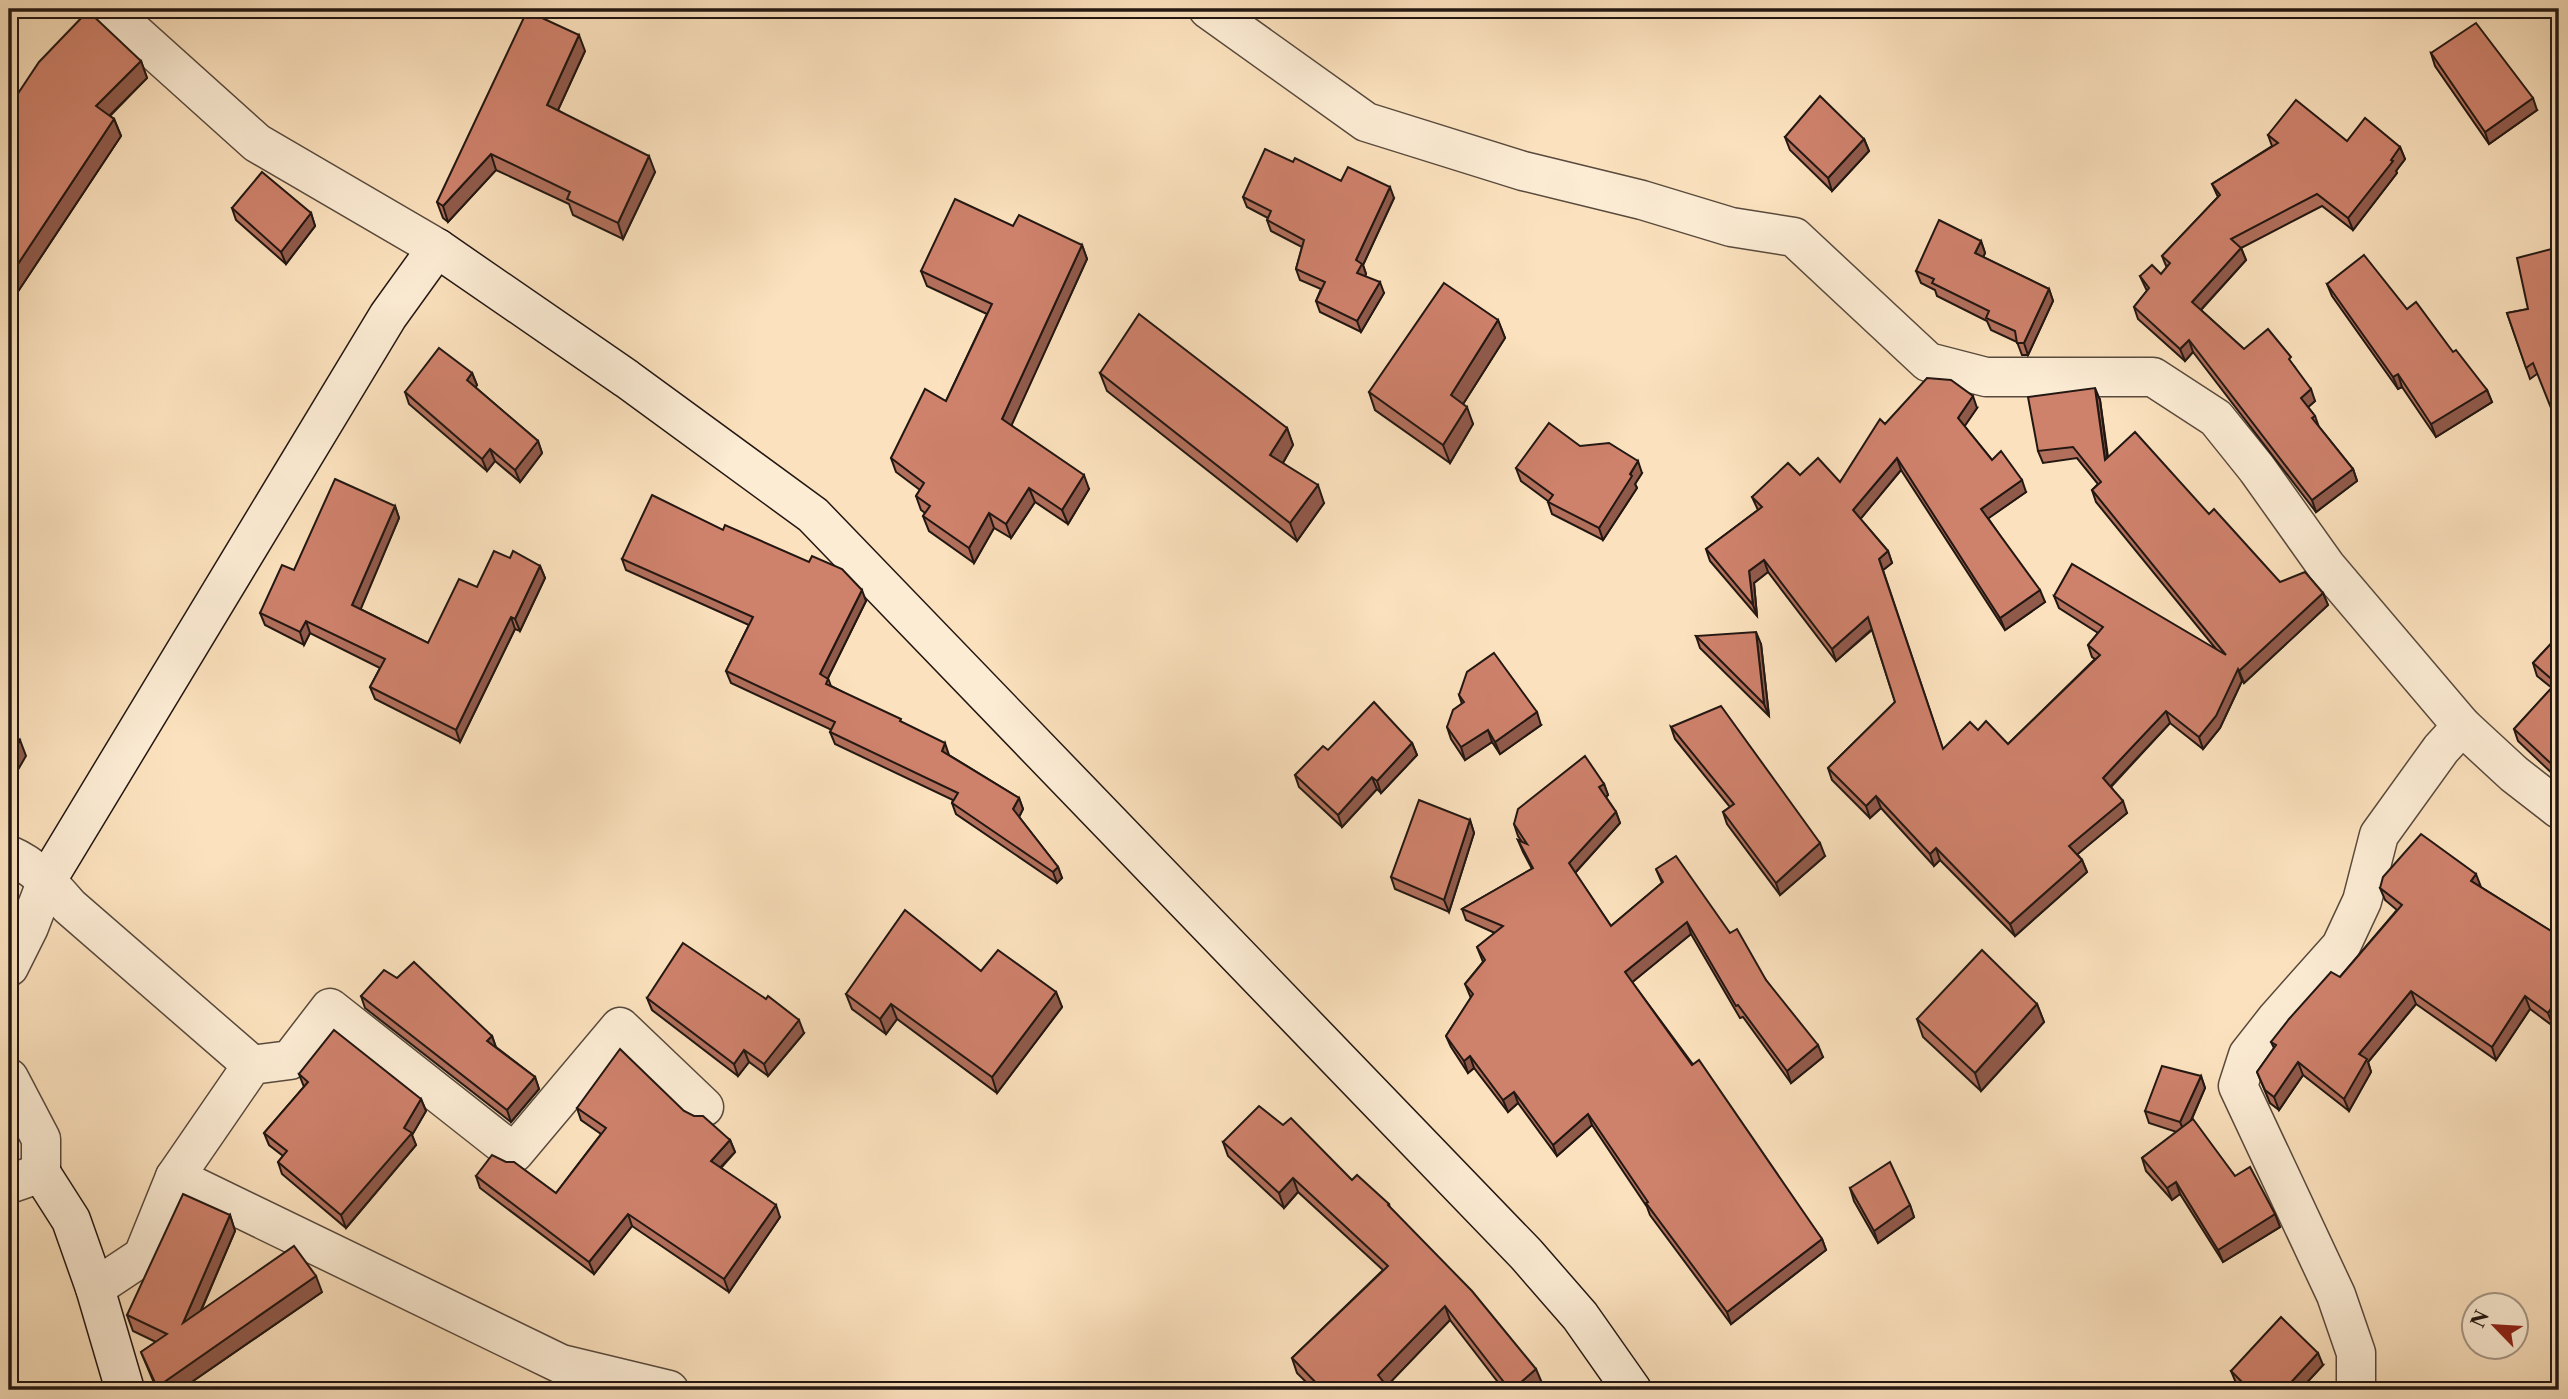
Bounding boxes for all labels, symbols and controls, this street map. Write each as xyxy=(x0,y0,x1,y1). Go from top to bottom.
north arrow xyxy=(2460,1290,2530,1360)
text: N xyxy=(2466,1307,2494,1331)

